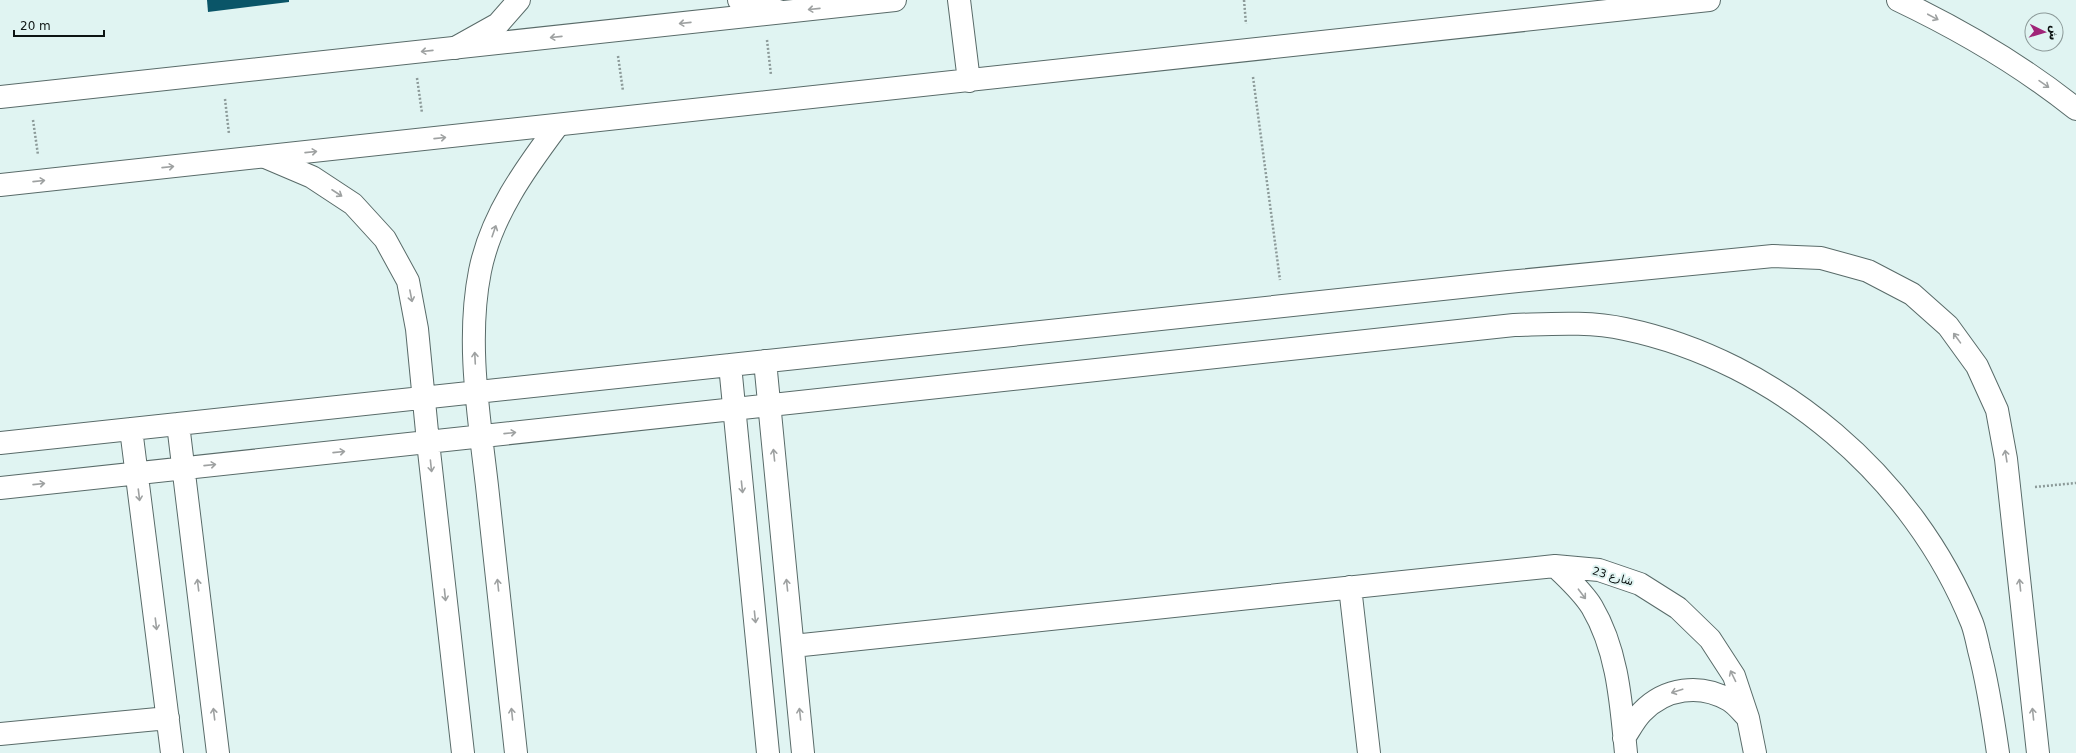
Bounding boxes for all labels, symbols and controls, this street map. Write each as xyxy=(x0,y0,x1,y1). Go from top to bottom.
one-way arrow xyxy=(808,5,821,12)
scale bar xyxy=(14,12,104,38)
north arrow xyxy=(2024,12,2064,52)
one-way arrow xyxy=(1927,14,1939,21)
text: 20 m xyxy=(20,19,51,33)
one-way arrow xyxy=(679,19,692,26)
text: ش xyxy=(2046,25,2061,41)
one-way arrow xyxy=(550,33,563,40)
one-way arrow xyxy=(421,47,434,54)
one-way arrow xyxy=(2038,80,2049,88)
one-way arrow xyxy=(433,134,446,141)
one-way arrow xyxy=(304,148,317,155)
one-way arrow xyxy=(161,163,174,171)
one-way arrow xyxy=(32,177,45,185)
one-way arrow xyxy=(331,189,342,197)
one-way arrow xyxy=(490,225,498,237)
one-way arrow xyxy=(407,289,415,302)
one-way arrow xyxy=(1953,332,1961,343)
one-way arrow xyxy=(471,352,479,365)
one-way arrow xyxy=(503,429,516,437)
one-way arrow xyxy=(332,448,345,455)
one-way arrow xyxy=(771,449,778,462)
one-way arrow xyxy=(2002,450,2010,463)
one-way arrow xyxy=(427,459,435,472)
one-way arrow xyxy=(203,461,216,469)
one-way arrow xyxy=(32,480,45,487)
one-way arrow xyxy=(738,480,745,493)
one-way arrow xyxy=(136,488,143,501)
street label: شارع 23 xyxy=(1591,564,1635,589)
one-way arrow xyxy=(194,579,202,592)
one-way arrow xyxy=(494,579,501,592)
one-way arrow xyxy=(783,579,791,592)
one-way arrow xyxy=(2016,579,2024,592)
one-way arrow xyxy=(442,588,449,601)
one-way arrow xyxy=(1577,588,1586,599)
one-way arrow xyxy=(751,610,758,623)
one-way arrow xyxy=(152,617,160,630)
one-way arrow xyxy=(1729,670,1736,682)
one-way arrow xyxy=(1671,688,1683,696)
one-way arrow xyxy=(210,708,217,721)
one-way arrow xyxy=(508,708,516,721)
one-way arrow xyxy=(796,708,803,721)
one-way arrow xyxy=(2030,708,2037,721)

